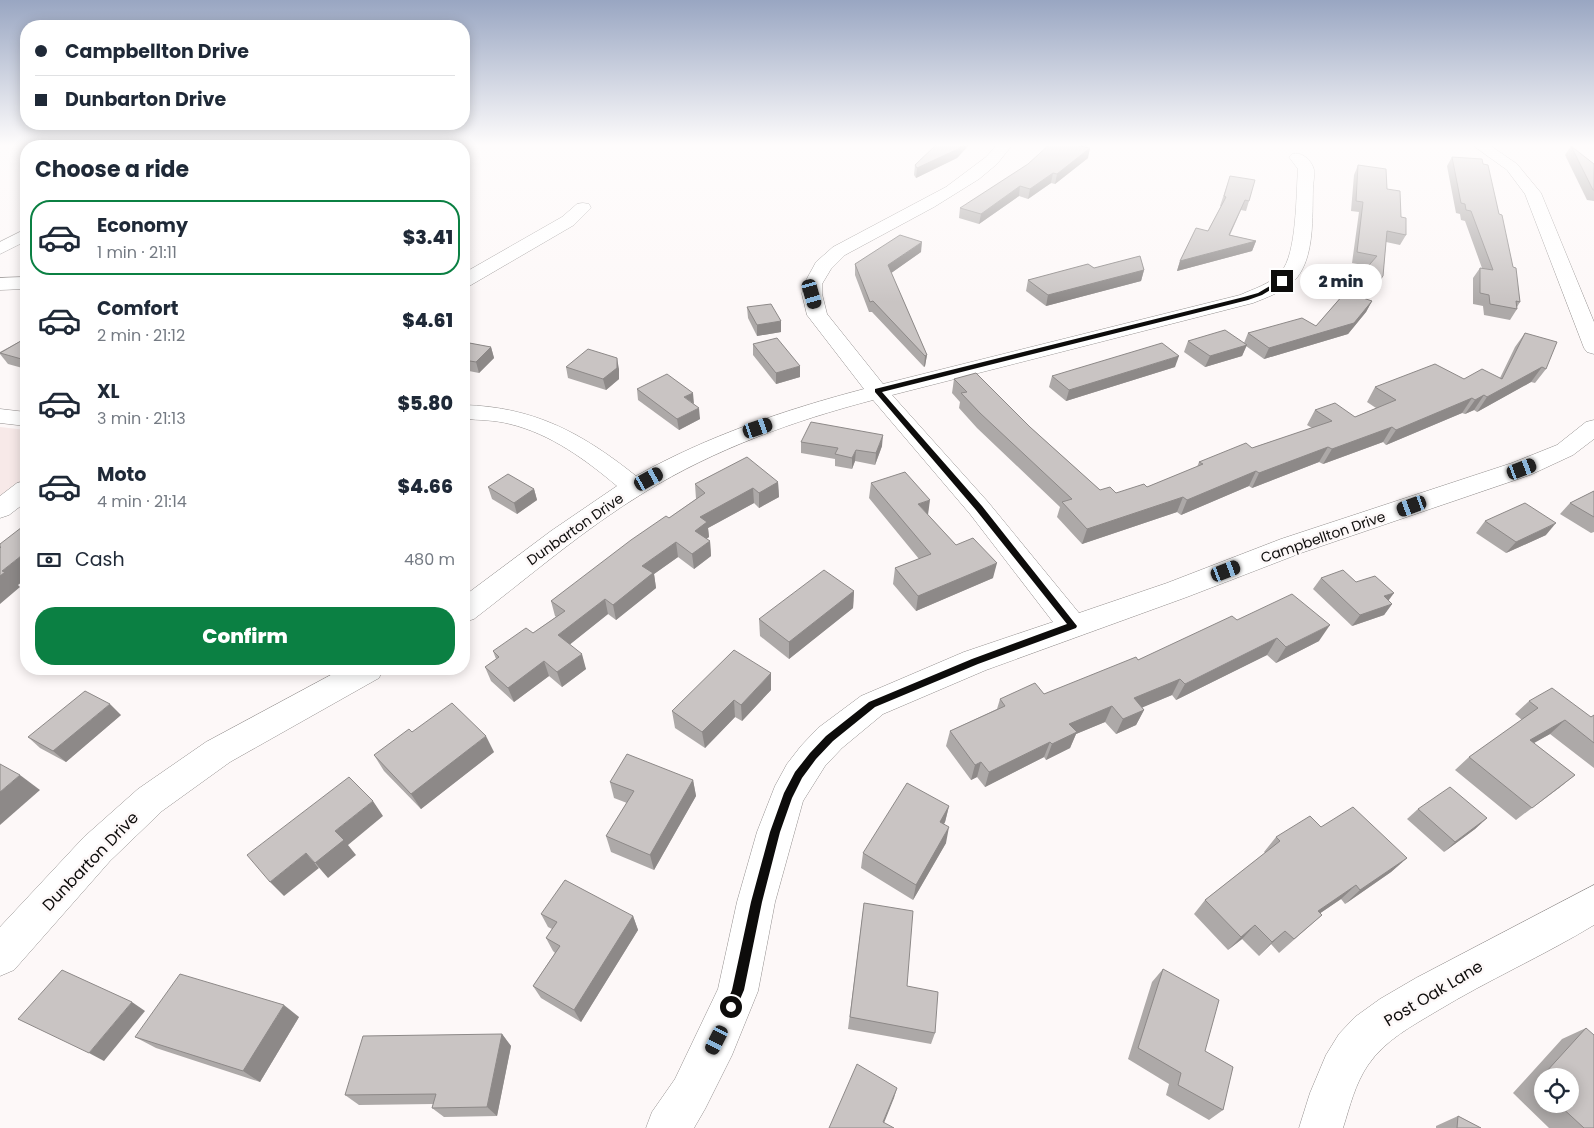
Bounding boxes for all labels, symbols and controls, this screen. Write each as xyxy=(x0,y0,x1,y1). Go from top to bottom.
text: Campbellton Drive xyxy=(65,38,249,65)
text: Dunbarton Drive xyxy=(65,86,226,113)
text: Choose a ride xyxy=(35,154,189,185)
text: Economy xyxy=(97,212,188,239)
icon: car xyxy=(37,215,82,260)
text: $3.41 xyxy=(403,224,453,251)
text: 1 min · 21:11 xyxy=(97,241,177,264)
callout: 2 min xyxy=(1300,264,1382,298)
route end xyxy=(1271,270,1293,292)
text: 2 min xyxy=(1318,270,1364,293)
car xyxy=(800,278,823,310)
text: Comfort xyxy=(97,295,179,322)
icon: car xyxy=(37,298,82,343)
text: $4.61 xyxy=(402,307,453,334)
text: 2 min · 21:12 xyxy=(97,324,185,347)
text: XL xyxy=(97,378,120,405)
icon: car xyxy=(37,381,82,426)
text: $5.80 xyxy=(397,390,453,417)
text: 3 min · 21:13 xyxy=(97,407,186,430)
car xyxy=(741,416,774,440)
car xyxy=(1505,457,1538,481)
text: Moto xyxy=(97,461,146,488)
icon: car xyxy=(37,464,82,509)
car xyxy=(632,465,665,493)
text: $4.66 xyxy=(397,473,453,500)
street label: Dunbarton Drive xyxy=(523,488,628,570)
text: 4 min · 21:14 xyxy=(97,490,187,513)
car xyxy=(1395,494,1428,518)
street label: Campbellton Drive xyxy=(1258,506,1389,568)
icon: cash xyxy=(35,546,63,574)
text: Cash xyxy=(75,546,125,573)
text: 480 m xyxy=(404,548,455,571)
car xyxy=(1209,559,1242,583)
button: Confirm xyxy=(35,607,455,665)
street label: Dunbarton Drive xyxy=(37,807,144,916)
street label: Post Oak Lane xyxy=(1379,955,1487,1032)
route start xyxy=(720,996,742,1018)
car xyxy=(703,1023,730,1057)
map controls xyxy=(1534,1068,1579,1113)
button: locate xyxy=(1534,1068,1579,1113)

